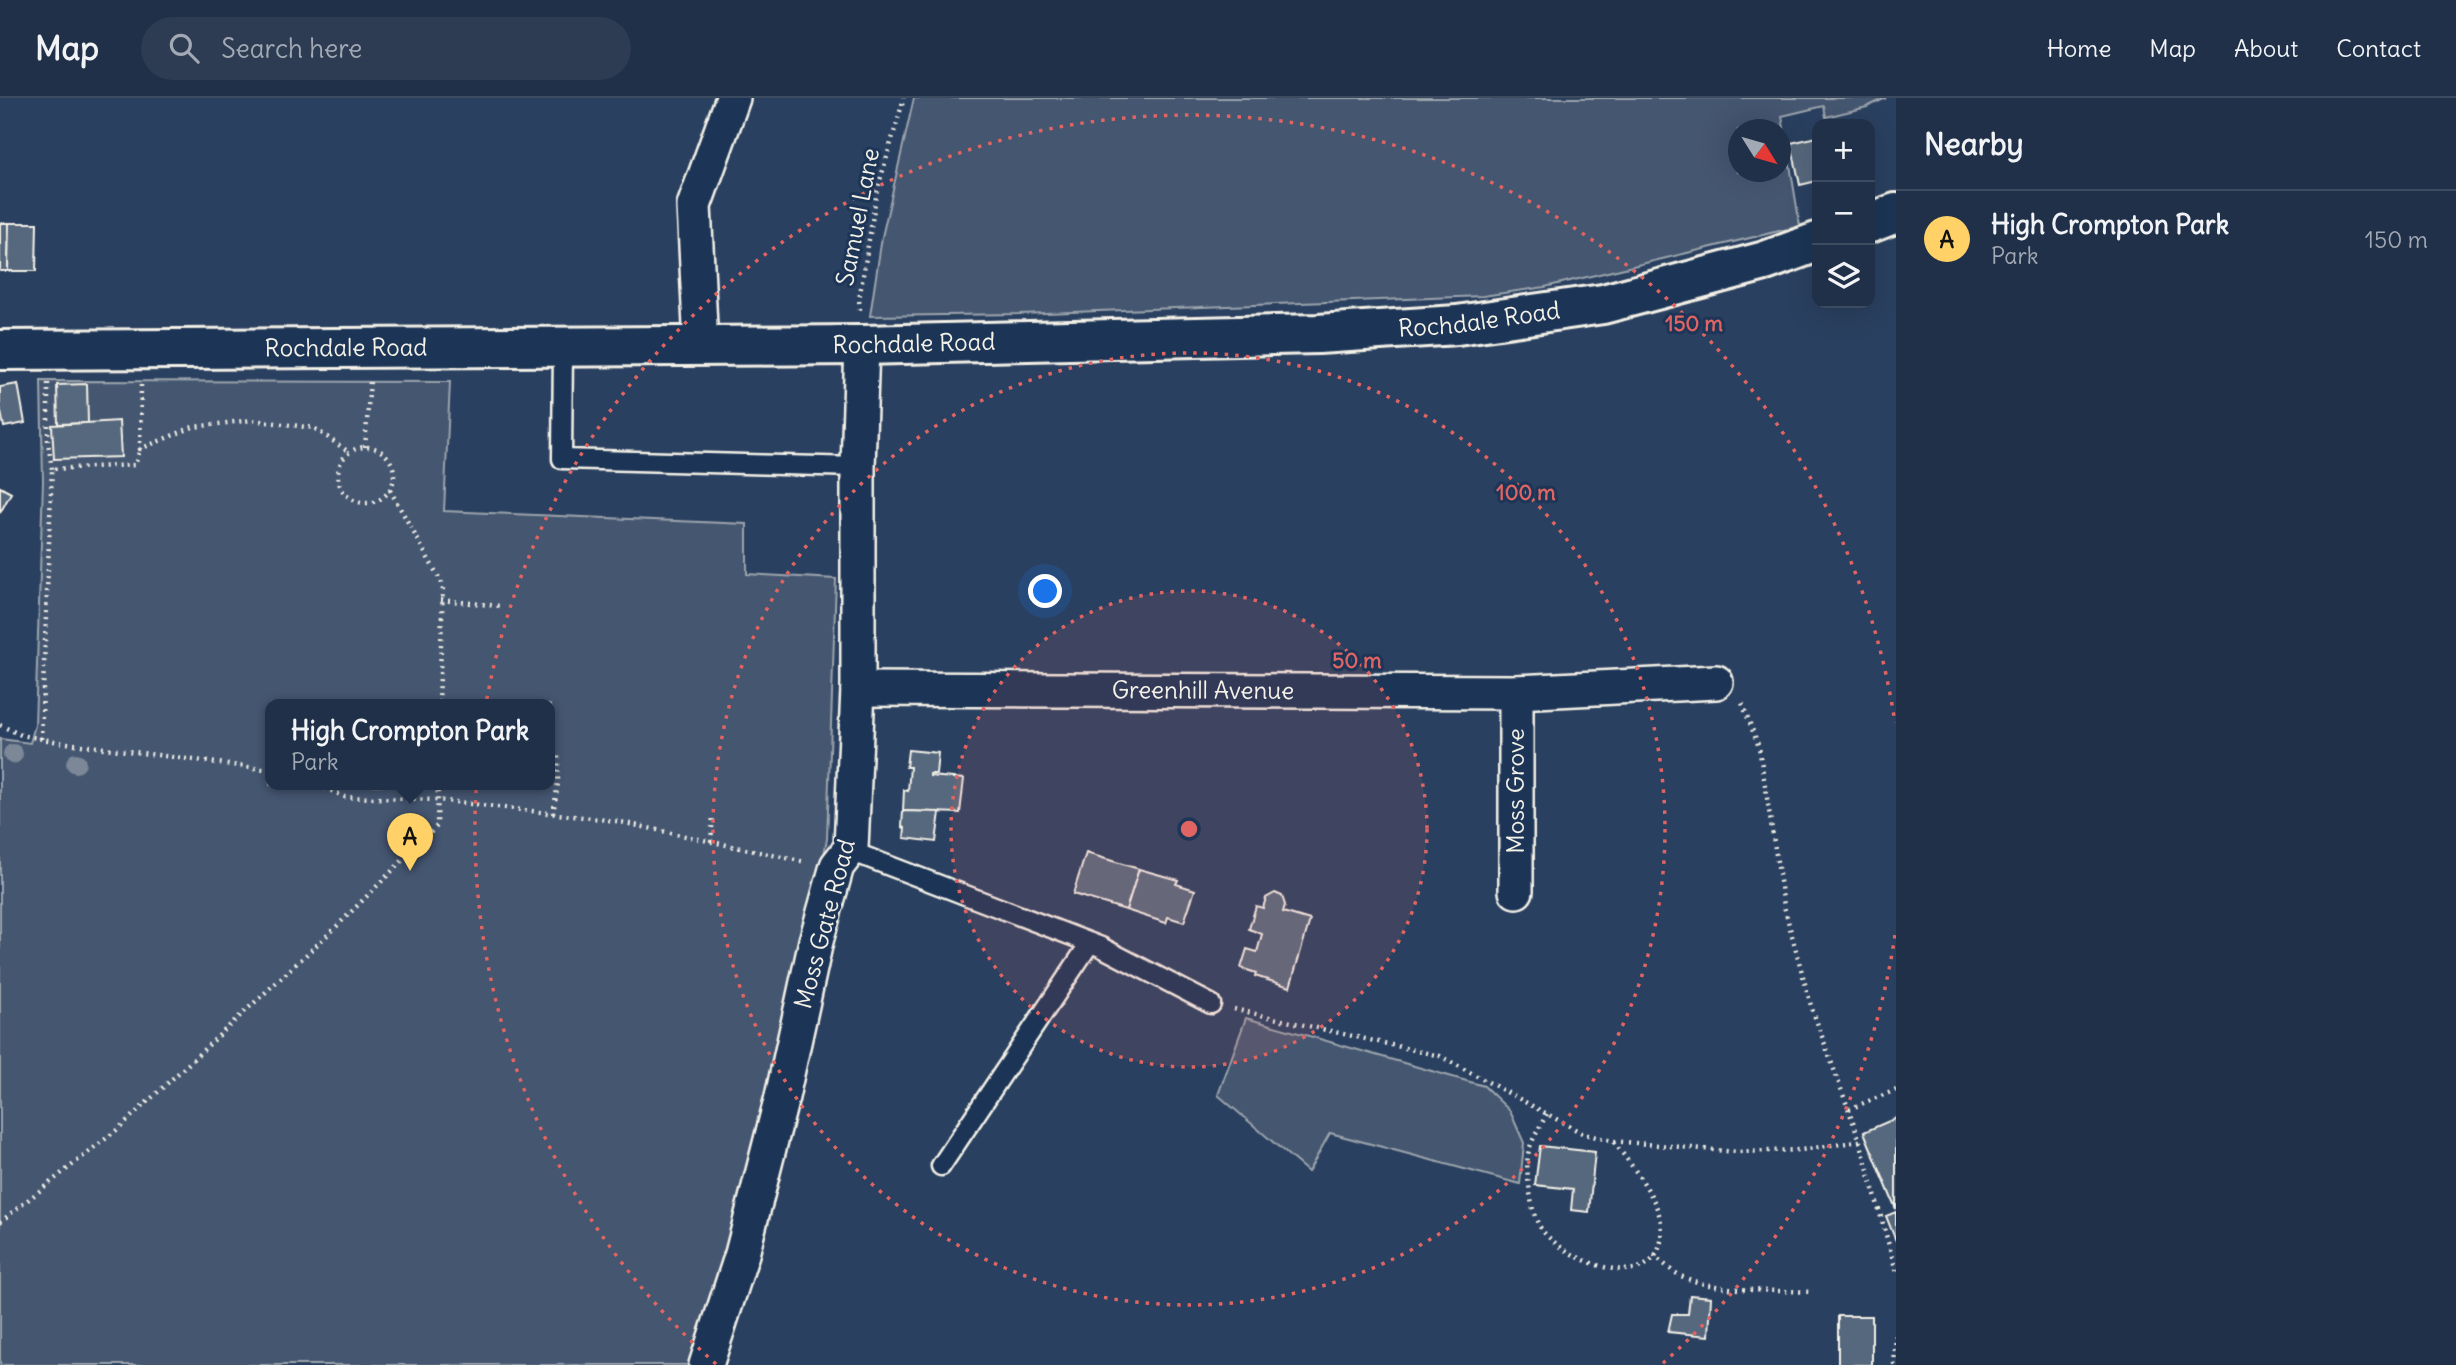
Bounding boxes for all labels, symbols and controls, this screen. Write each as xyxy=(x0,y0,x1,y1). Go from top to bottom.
search box xyxy=(141,17,631,80)
text: Map xyxy=(35,27,99,69)
icon: search xyxy=(165,29,203,67)
text: Search here xyxy=(221,32,362,65)
text: Home xyxy=(2047,33,2111,63)
text: Map xyxy=(2149,33,2196,63)
text: About xyxy=(2234,33,2298,63)
text: Contact xyxy=(2336,33,2421,63)
north arrow xyxy=(1728,119,1791,182)
map controls xyxy=(1812,119,1875,308)
button: + xyxy=(1812,119,1875,182)
text: Nearby xyxy=(1924,125,2024,163)
street label: Samuel Lane xyxy=(829,146,885,288)
button: − xyxy=(1812,182,1875,245)
text: High Crompton Park xyxy=(1991,208,2229,241)
text: A xyxy=(1940,225,1954,254)
text: 150 m xyxy=(2365,225,2428,254)
text: Park xyxy=(1991,241,2039,270)
button: layers xyxy=(1812,245,1875,308)
street label: Rochdale Road xyxy=(1397,294,1562,343)
text: 150 m xyxy=(1665,310,1723,337)
street label: Rochdale Road xyxy=(832,326,996,359)
street label: Rochdale Road xyxy=(264,332,428,362)
text: 100 m xyxy=(1496,479,1556,506)
your location xyxy=(1028,574,1062,608)
text: 50 m xyxy=(1332,647,1382,674)
street label: Greenhill Avenue xyxy=(1112,674,1294,705)
popup xyxy=(265,699,555,790)
text: High Crompton Park xyxy=(291,714,529,747)
street label: Moss Grove xyxy=(1500,728,1530,854)
text: Park xyxy=(291,747,339,776)
pin: A xyxy=(387,813,433,871)
centre of rings xyxy=(1177,817,1201,841)
street label: Moss Gate Road xyxy=(787,836,861,1012)

